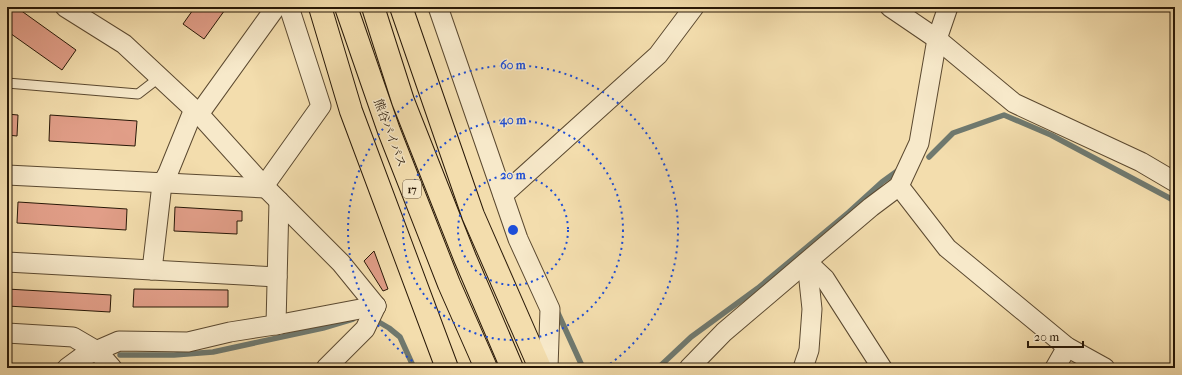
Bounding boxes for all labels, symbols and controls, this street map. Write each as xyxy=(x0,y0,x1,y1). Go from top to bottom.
text: 60 m xyxy=(500,58,527,72)
street label: 熊谷バイパス xyxy=(371,97,409,169)
text: 40 m xyxy=(499,113,527,128)
text: 20 m xyxy=(500,168,527,182)
road number: 17 xyxy=(403,180,421,198)
centre of rings xyxy=(506,223,520,237)
scale bar xyxy=(1028,323,1083,349)
text: 20 m xyxy=(1034,330,1059,344)

